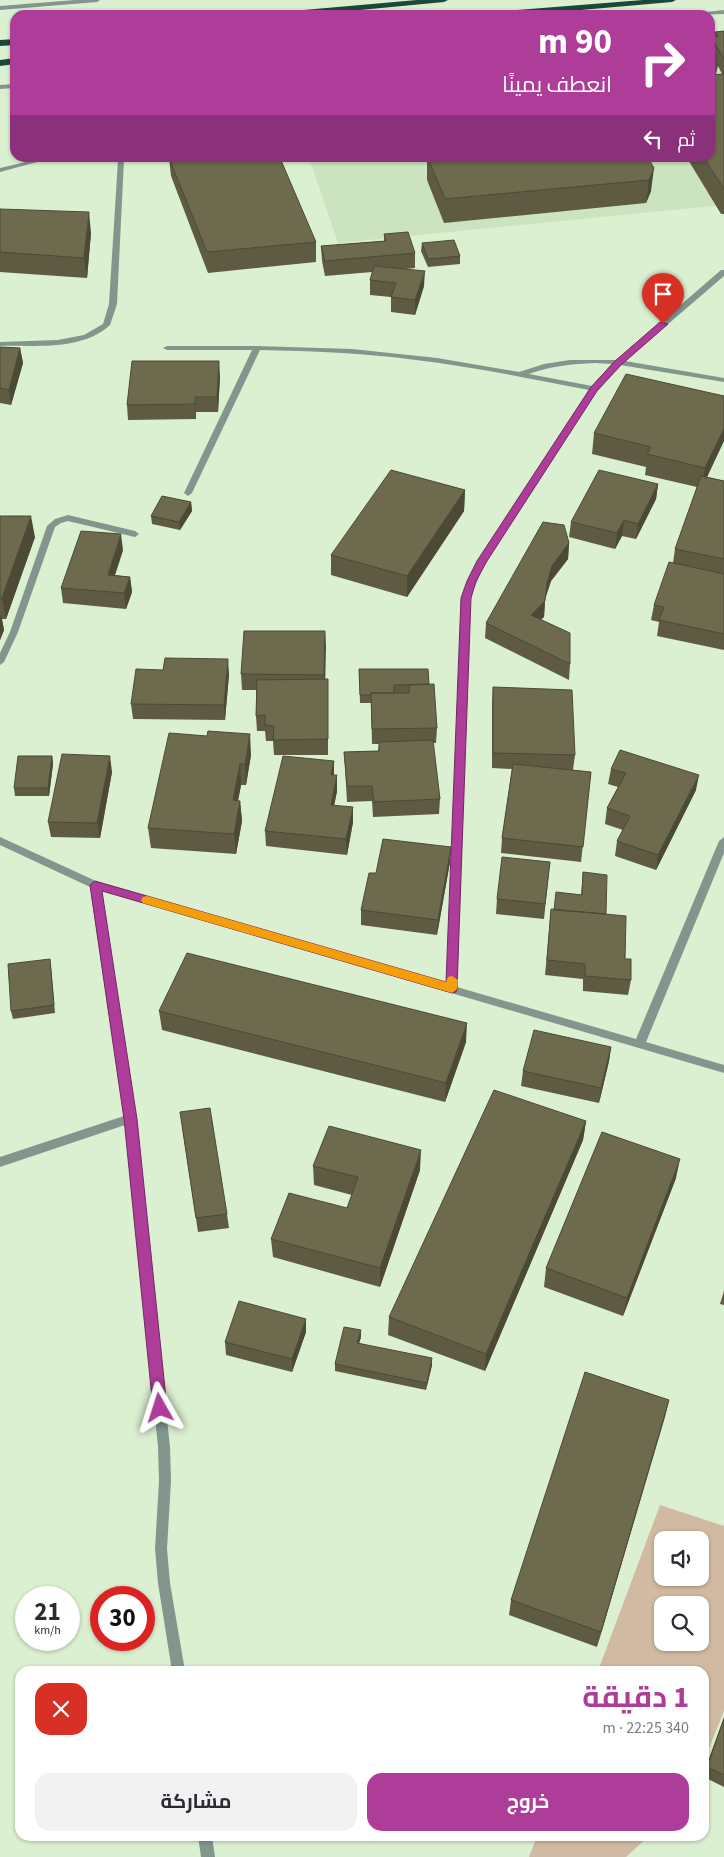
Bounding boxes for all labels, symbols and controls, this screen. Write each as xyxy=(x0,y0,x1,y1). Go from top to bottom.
text: 90 m xyxy=(538,17,612,67)
icon: right xyxy=(630,30,695,95)
text: انعطف يمينًا xyxy=(502,69,612,101)
icon: left xyxy=(639,125,667,153)
text: ثم xyxy=(677,127,695,154)
pin xyxy=(642,273,684,324)
icon: arrive xyxy=(649,280,677,308)
position arrow xyxy=(133,1381,185,1433)
map controls xyxy=(654,1531,709,1651)
button: sound xyxy=(654,1531,709,1586)
speed limit sign: 30 xyxy=(90,1586,155,1651)
text: 21 xyxy=(34,1594,61,1630)
button: search xyxy=(654,1596,709,1651)
text: km/h xyxy=(34,1622,61,1639)
text: 1 دقيقة xyxy=(582,1676,689,1719)
button: close xyxy=(35,1683,87,1735)
text: 340 m · 22:25 xyxy=(602,1717,689,1739)
button: مشاركة xyxy=(35,1773,357,1831)
button: خروج xyxy=(367,1773,689,1831)

